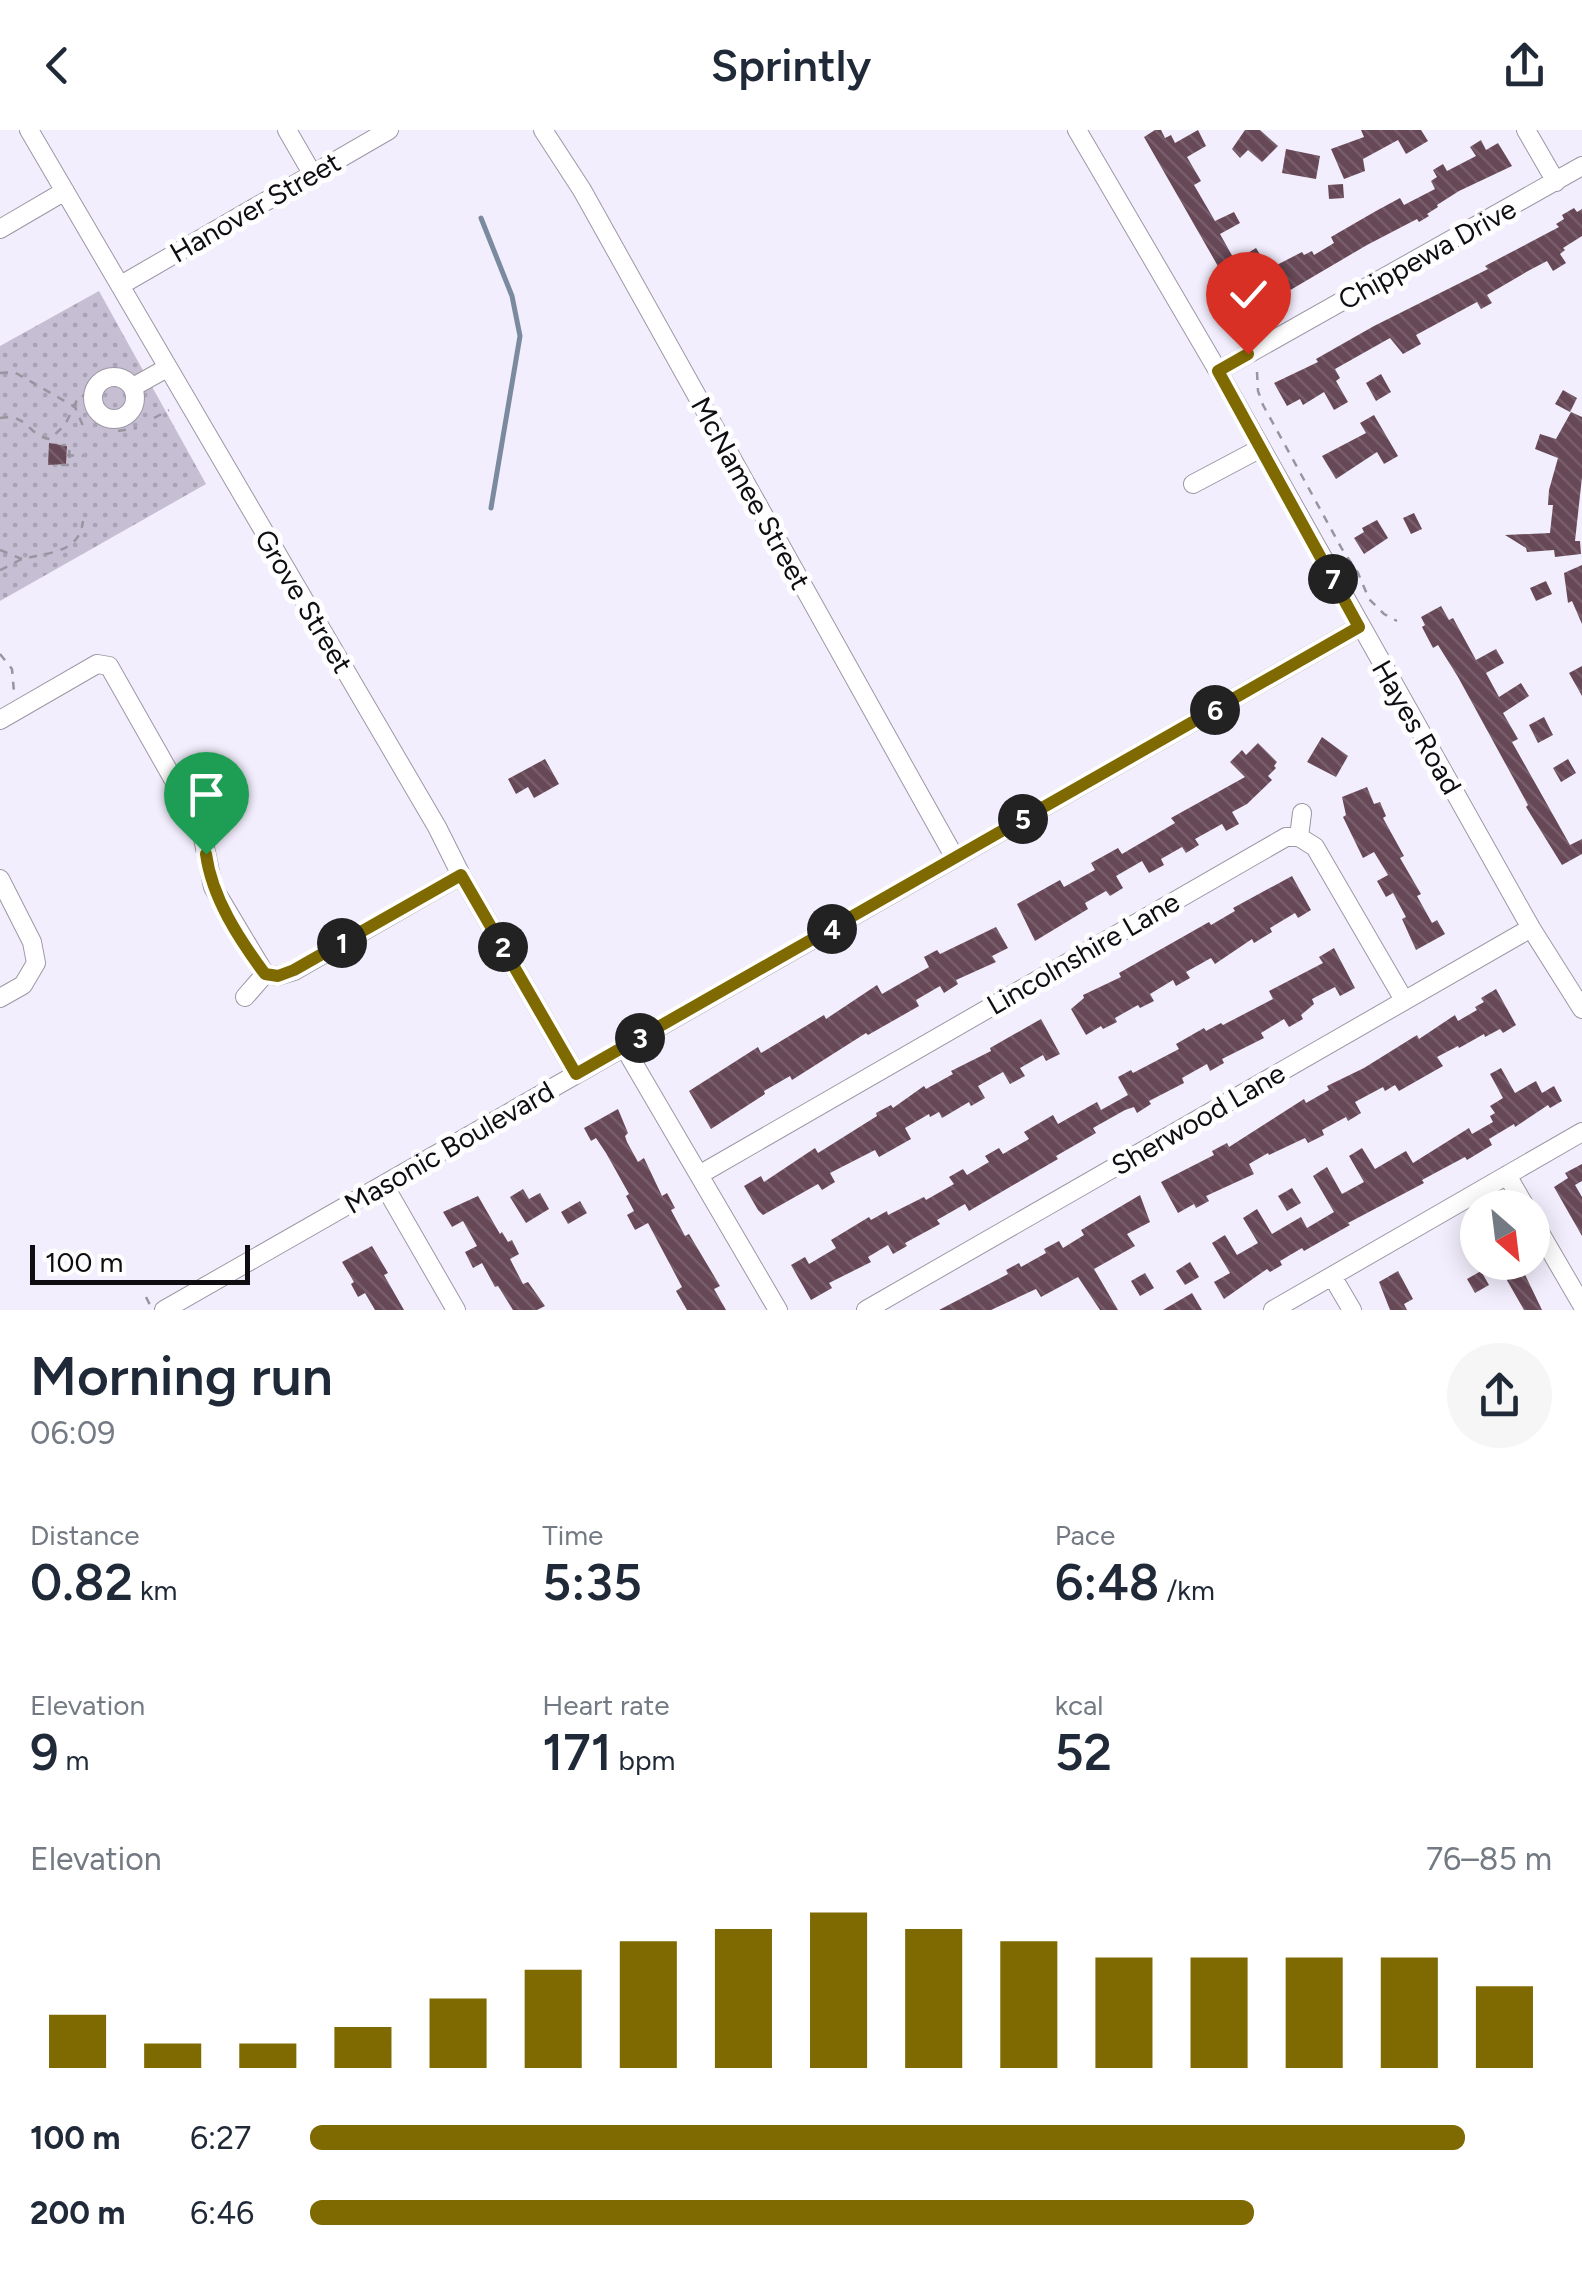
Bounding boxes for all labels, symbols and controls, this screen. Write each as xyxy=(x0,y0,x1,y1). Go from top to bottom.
icon: back xyxy=(30,38,85,93)
text: Sprintly xyxy=(711,38,871,92)
icon: share xyxy=(1497,38,1552,93)
street label: Hanover Street xyxy=(164,145,346,269)
street label: Chippewa Drive xyxy=(1332,191,1522,317)
pin xyxy=(1206,252,1291,355)
icon: check xyxy=(1221,267,1276,322)
street label: McNamee Street xyxy=(684,391,818,595)
street label: Grove Street xyxy=(248,523,360,679)
pin: 7 xyxy=(1308,554,1358,604)
text: 7 xyxy=(1325,562,1341,596)
street label: Hayes Road xyxy=(1365,654,1469,800)
pin: 6 xyxy=(1190,685,1240,735)
text: 6 xyxy=(1207,693,1223,727)
pin xyxy=(164,752,249,855)
icon: arrive xyxy=(179,767,234,822)
pin: 5 xyxy=(998,794,1048,844)
text: 5 xyxy=(1015,802,1031,836)
street label: Lincolnshire Lane xyxy=(981,884,1185,1022)
pin: 4 xyxy=(807,904,857,954)
text: 4 xyxy=(823,912,841,946)
pin: 1 xyxy=(317,918,367,968)
pin: 2 xyxy=(478,922,528,972)
text: 1 xyxy=(336,926,348,960)
text: 2 xyxy=(495,930,511,964)
pin: 3 xyxy=(615,1013,665,1063)
text: 3 xyxy=(632,1021,648,1055)
street label: Sherwood Lane xyxy=(1105,1056,1291,1182)
street label: Masonic Boulevard xyxy=(338,1073,560,1221)
north arrow xyxy=(1460,1190,1550,1280)
map controls xyxy=(1460,1190,1550,1280)
scale bar xyxy=(30,1240,250,1284)
text: 100 m xyxy=(45,1245,123,1279)
text: Morning run xyxy=(30,1343,333,1409)
button: share xyxy=(1447,1343,1552,1448)
text: 06:09 xyxy=(30,1414,115,1452)
text: Distance xyxy=(30,1518,140,1552)
text: Time xyxy=(542,1518,603,1552)
text: Pace xyxy=(1055,1518,1115,1552)
text: 0.82 xyxy=(30,1552,133,1613)
text: 5:35 xyxy=(542,1552,642,1613)
text: 6:48 xyxy=(1055,1552,1160,1613)
text: km xyxy=(133,1573,177,1607)
text: /km xyxy=(1160,1573,1215,1607)
text: Elevation xyxy=(30,1688,145,1722)
text: Heart rate xyxy=(542,1688,669,1722)
text: kcal xyxy=(1055,1688,1104,1722)
text: 9 xyxy=(30,1722,59,1783)
text: 171 xyxy=(542,1722,612,1783)
text: 52 xyxy=(1055,1722,1112,1783)
text: m xyxy=(59,1743,89,1777)
text: bpm xyxy=(612,1743,675,1777)
text: Elevation xyxy=(30,1840,162,1878)
text: 76–85 m xyxy=(1426,1840,1552,1878)
text: 100 m xyxy=(30,2119,121,2157)
text: 6:27 xyxy=(190,2119,251,2157)
text: 200 m xyxy=(30,2194,126,2232)
text: 6:46 xyxy=(190,2194,254,2232)

